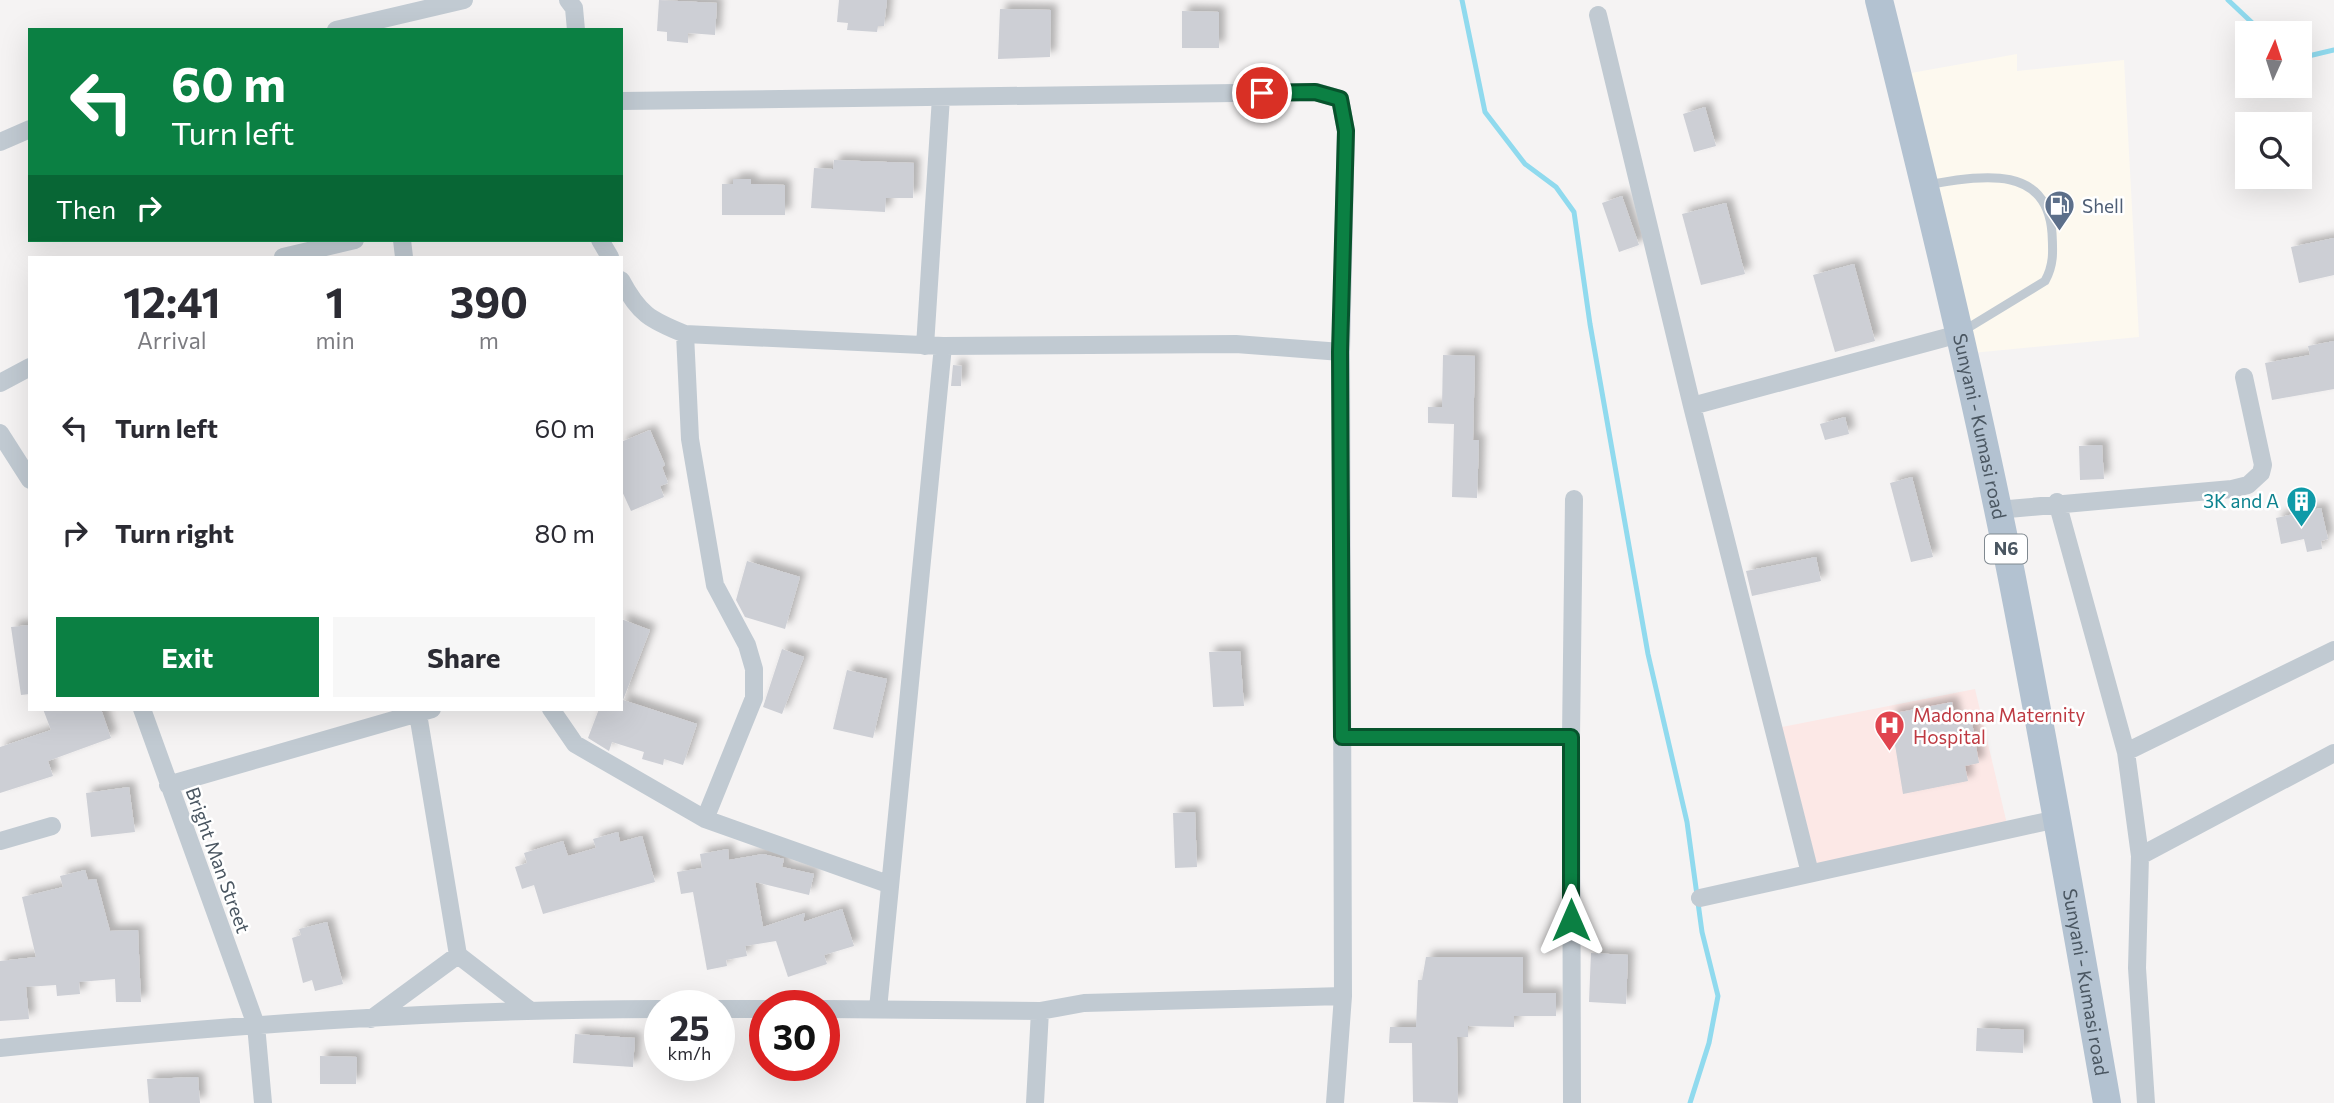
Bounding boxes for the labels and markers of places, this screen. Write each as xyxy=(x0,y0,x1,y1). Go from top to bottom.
pin xyxy=(1232,63,1292,123)
fuel station icon: Shell xyxy=(2042,189,2076,233)
place label: Shell xyxy=(2082,194,2124,217)
building icon: 3K and A xyxy=(2285,484,2319,528)
place label: 3K and A xyxy=(2203,489,2279,512)
place label: Madonna Maternity Hospital xyxy=(1913,703,2085,748)
hospital icon: Madonna Maternity Hospital xyxy=(1873,709,1907,753)

